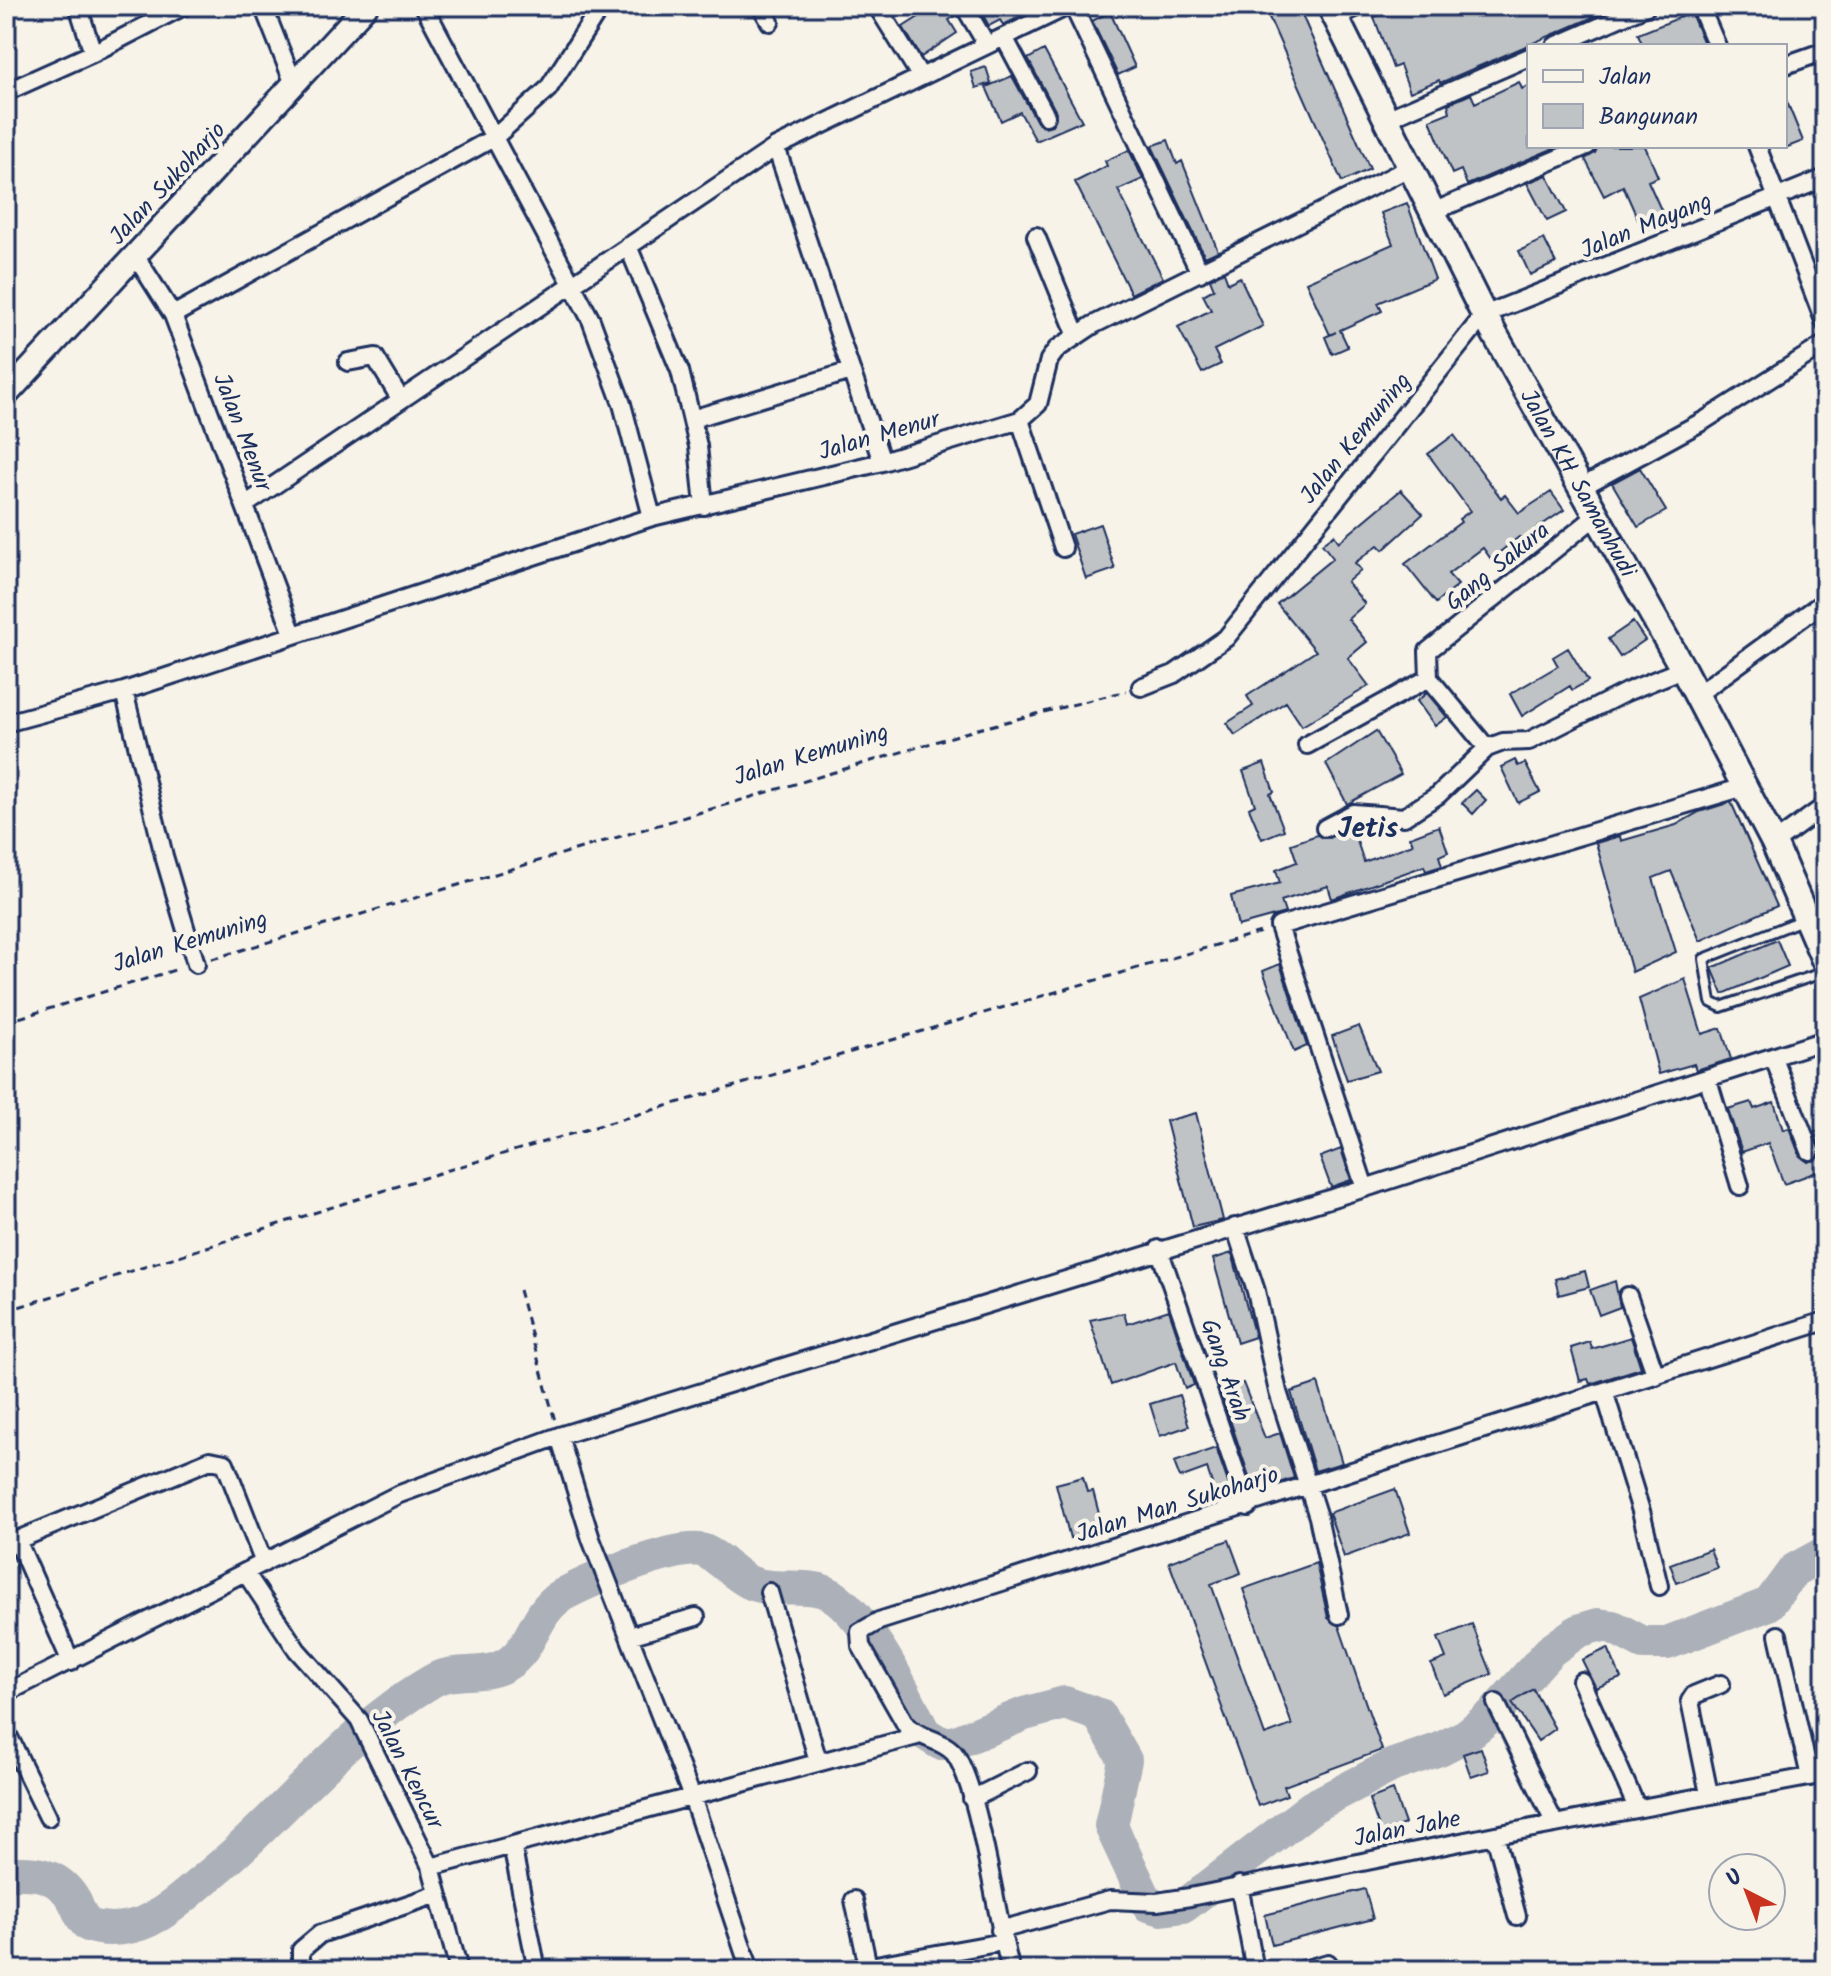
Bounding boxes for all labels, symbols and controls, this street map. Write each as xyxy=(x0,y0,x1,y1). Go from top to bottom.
legend xyxy=(1527,44,1787,148)
text: Jalan xyxy=(1599,58,1651,97)
text: Bangunan xyxy=(1599,98,1698,137)
street label: Jalan Sukoharjo xyxy=(100,113,236,255)
street label: Jalan Mayang xyxy=(1575,182,1718,270)
street label: Jalan Kemuning xyxy=(1291,364,1422,514)
street label: Jalan Menur xyxy=(201,368,283,499)
street label: Jalan KH Samanhudi xyxy=(1508,382,1647,587)
street label: Jalan Menur xyxy=(814,400,946,472)
street label: Gang Sakura xyxy=(1437,512,1559,622)
street label: Jalan Kemuning xyxy=(729,713,894,798)
district label: Jetis xyxy=(1338,807,1398,852)
street label: Jalan Kemuning xyxy=(108,900,273,985)
street label: Gang Arah xyxy=(1189,1314,1260,1427)
street label: Jalan Man Sukoharjo xyxy=(1071,1456,1284,1555)
street label: Jalan Kencur xyxy=(360,1703,454,1838)
street label: Jalan Jahe xyxy=(1350,1800,1464,1859)
north arrow xyxy=(1707,1852,1787,1932)
text: U xyxy=(1719,1862,1752,1896)

